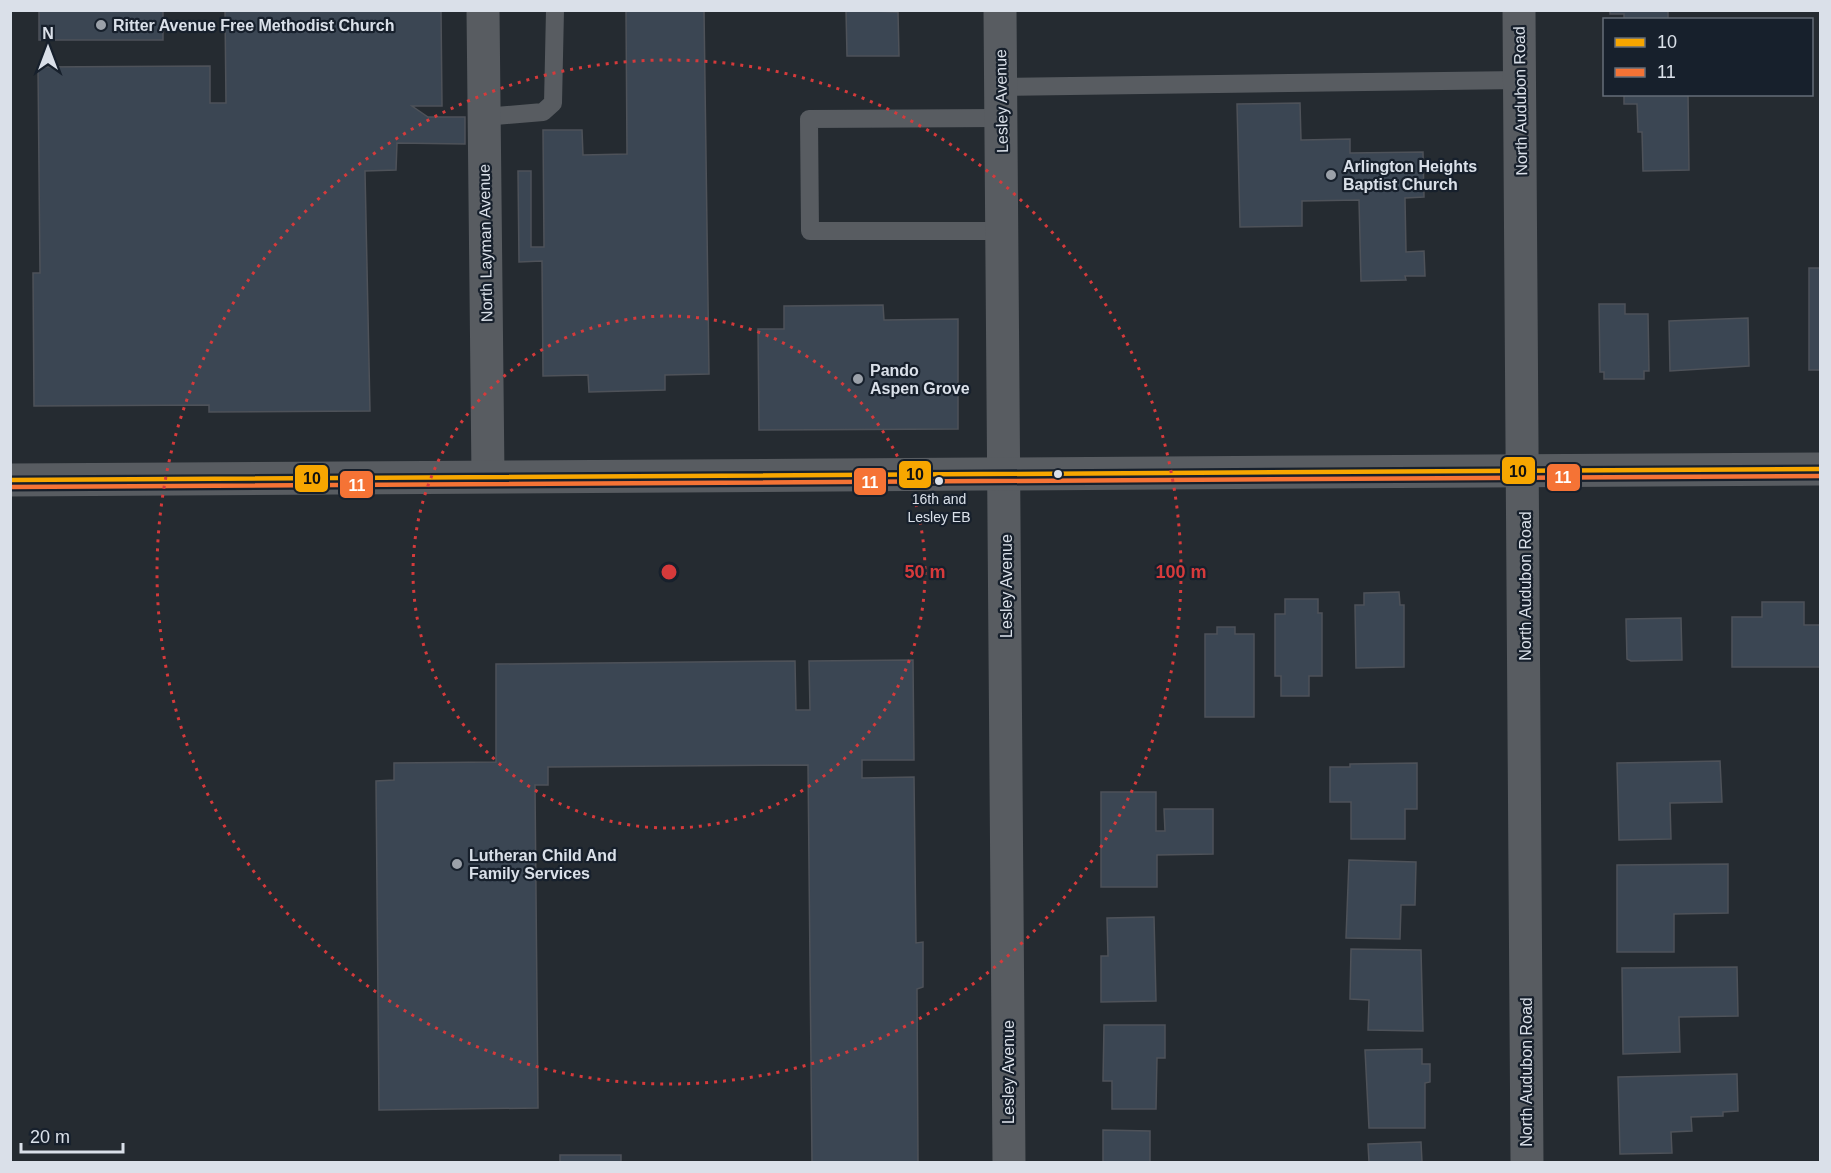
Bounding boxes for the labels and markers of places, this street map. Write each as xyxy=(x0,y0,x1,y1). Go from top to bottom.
place label: Ritter Avenue Free Methodist Church xyxy=(113,17,395,34)
marker: Ritter Avenue Free Methodist Church xyxy=(94,18,108,32)
place label: Arlington Heights Baptist Church xyxy=(1343,158,1477,193)
marker: Arlington Heights Baptist Church xyxy=(1324,168,1338,182)
place label: Pando Aspen Grove xyxy=(870,362,970,397)
marker: Pando Aspen Grove xyxy=(851,372,865,386)
unlabelled marker xyxy=(1052,468,1064,480)
marker: 16th and Lesley EB xyxy=(933,475,945,487)
place label: 16th and Lesley EB xyxy=(907,491,971,525)
centre of rings xyxy=(659,562,679,582)
place label: Lutheran Child And Family Services xyxy=(469,847,617,882)
marker: Lutheran Child And Family Services xyxy=(450,857,464,871)

